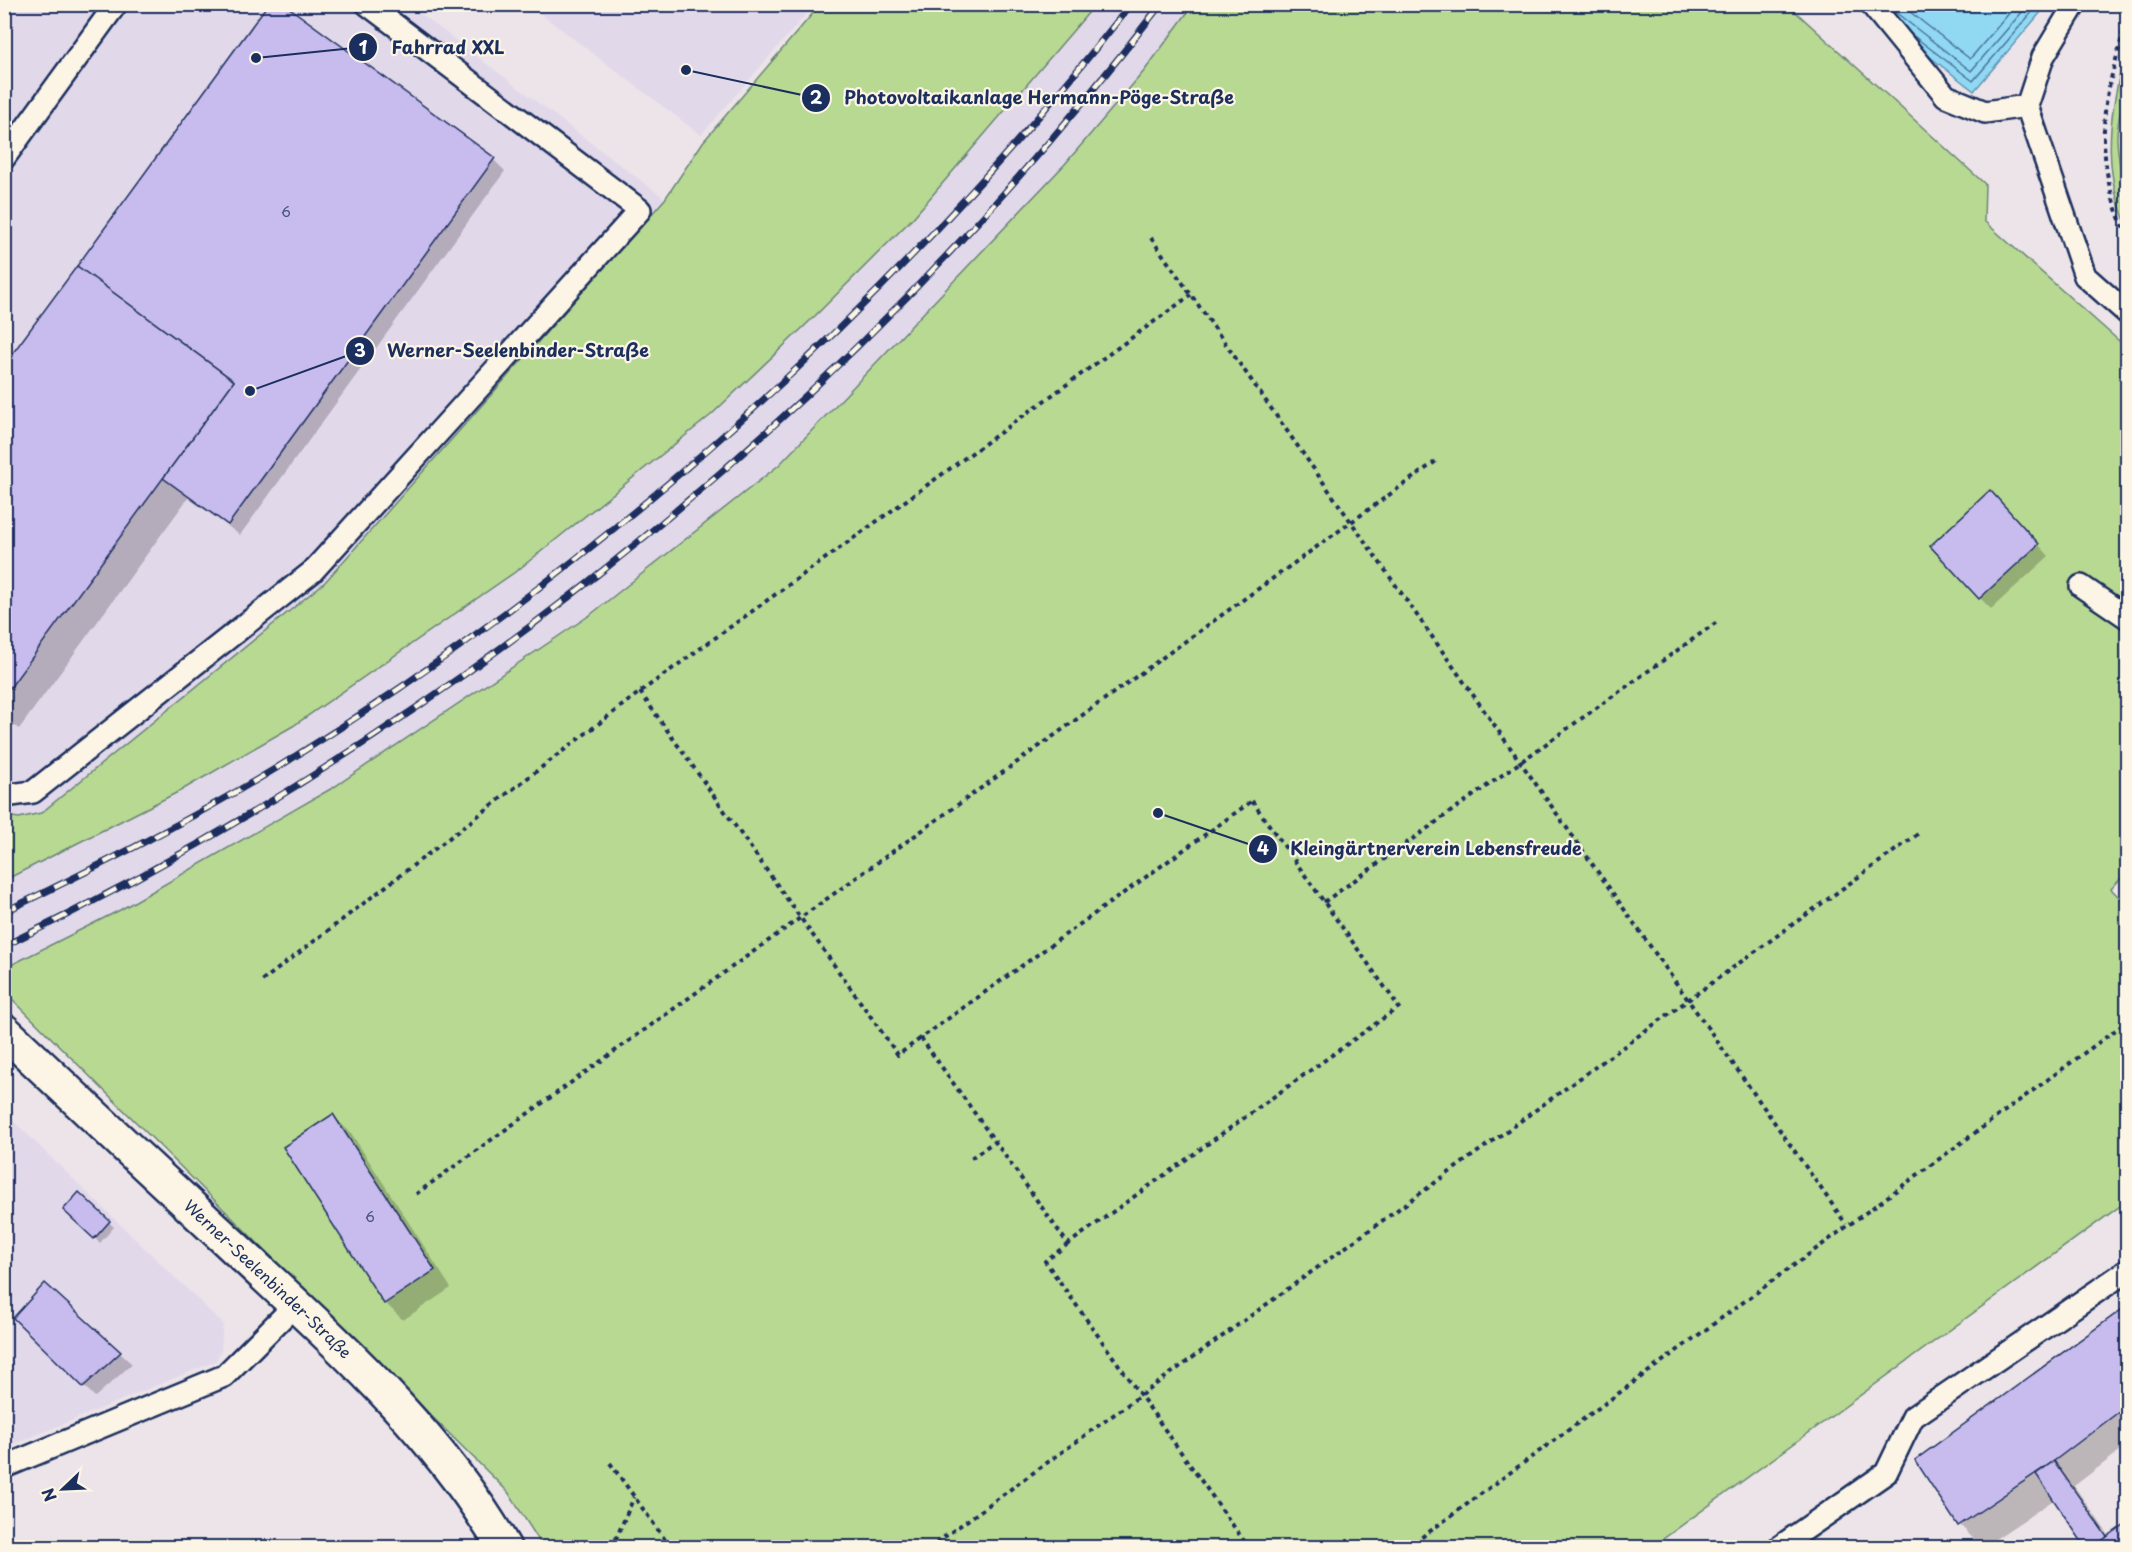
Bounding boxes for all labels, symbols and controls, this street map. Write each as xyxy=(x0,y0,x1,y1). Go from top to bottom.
callout: Fahrrad XXL xyxy=(348,29,517,65)
text: 1 xyxy=(359,33,368,60)
text: Fahrrad XXL xyxy=(392,33,504,60)
callout: Photovoltaikanlage Hermann-Pöge-Straße xyxy=(801,80,1246,116)
text: 2 xyxy=(810,83,823,110)
text: Photovoltaikanlage Hermann-Pöge-Straße xyxy=(844,83,1234,110)
house number: 6 xyxy=(281,201,291,222)
callout: Werner-Seelenbinder-Straße xyxy=(345,333,661,369)
text: 3 xyxy=(354,336,366,363)
text: Werner-Seelenbinder-Straße xyxy=(387,336,649,363)
callout: Kleingärtnerverein Lebensfreude xyxy=(1248,831,1594,867)
text: 4 xyxy=(1257,834,1269,861)
text: Kleingärtnerverein Lebensfreude xyxy=(1290,834,1582,861)
street label: Werner-Seelenbinder-Straße xyxy=(179,1193,358,1363)
house number: 6 xyxy=(365,1206,375,1227)
north arrow xyxy=(33,1459,93,1519)
text: N xyxy=(35,1485,62,1506)

